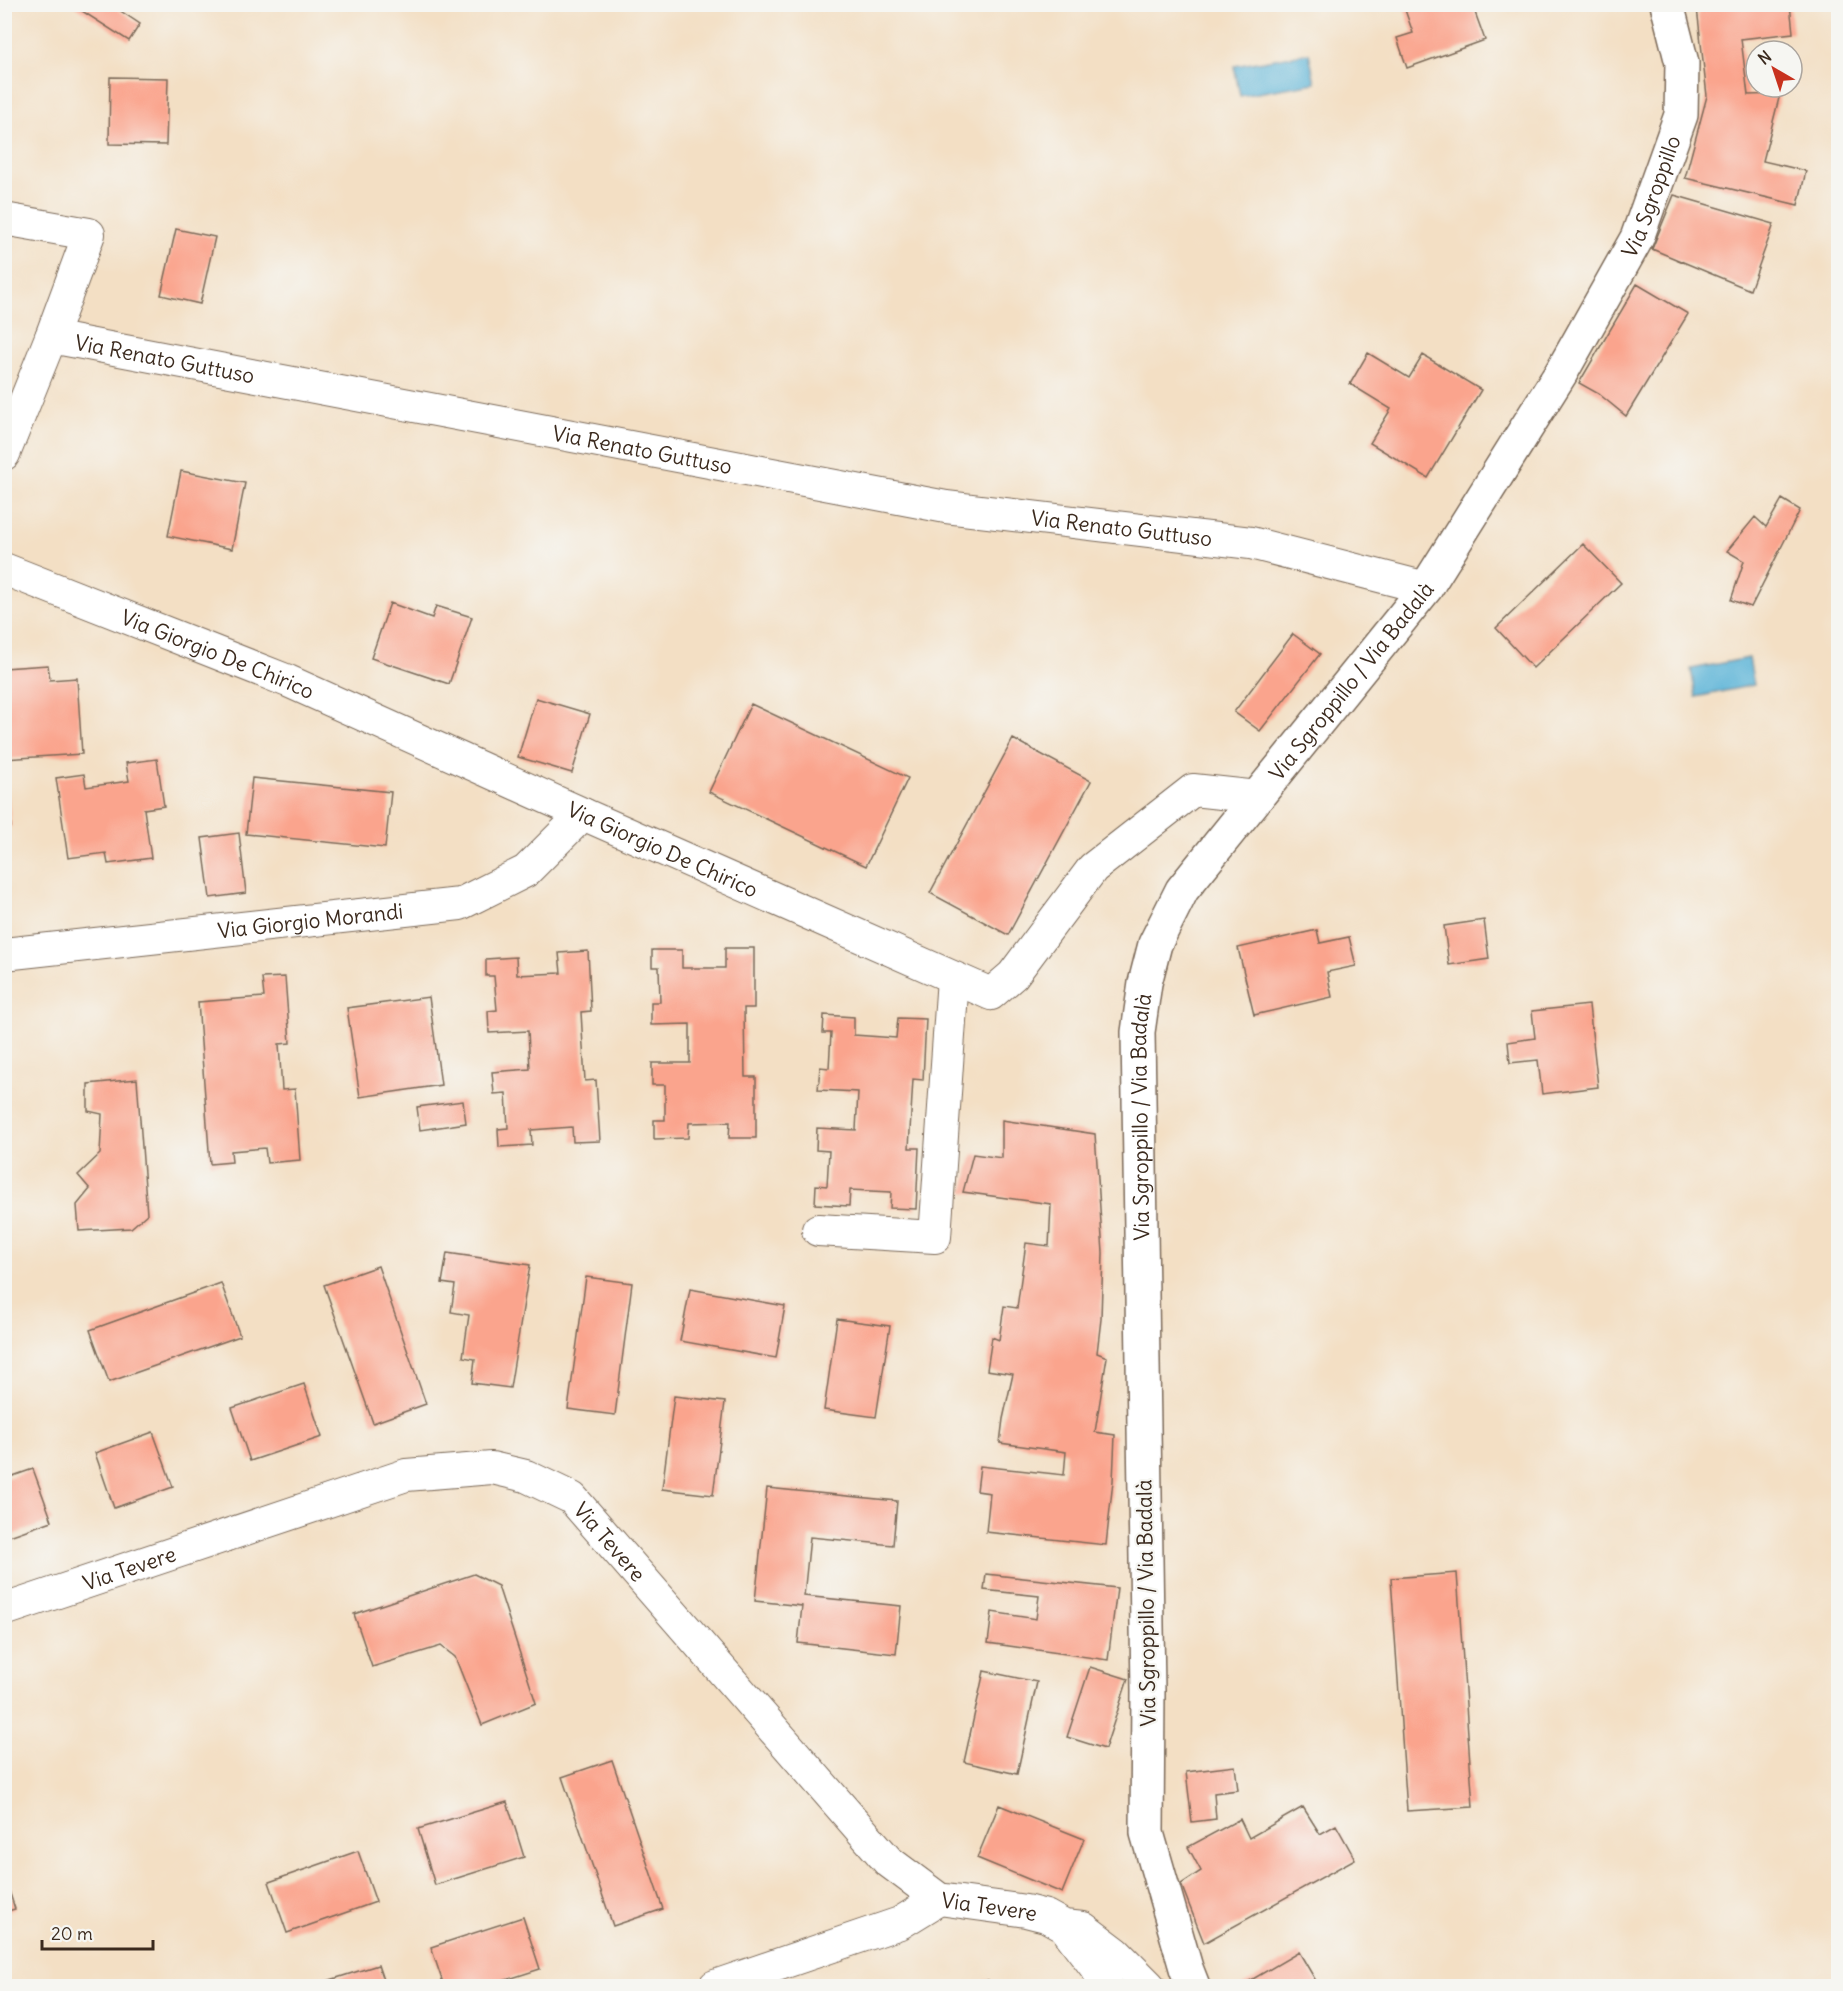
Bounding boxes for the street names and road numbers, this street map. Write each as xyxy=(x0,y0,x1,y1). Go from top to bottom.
street label: Via Sgroppillo xyxy=(1615,132,1686,262)
street label: Via Renato Guttuso xyxy=(73,328,257,389)
street label: Via Renato Guttuso xyxy=(550,419,734,480)
street label: Via Renato Guttuso xyxy=(1030,504,1214,552)
street label: Via Sgroppillo / Via Badalà xyxy=(1263,576,1439,786)
street label: Via Giorgio De Chirico xyxy=(117,603,319,705)
street label: Via Giorgio De Chirico xyxy=(563,795,762,903)
street label: Via Giorgio Morandi xyxy=(216,897,404,944)
street label: Via Sgroppillo / Via Badalà xyxy=(1124,992,1157,1241)
street label: Via Sgroppillo / Via Badalà xyxy=(1130,1479,1162,1727)
street label: Via Tevere xyxy=(568,1496,652,1587)
street label: Via Tevere xyxy=(79,1540,179,1596)
street label: Via Tevere xyxy=(940,1886,1040,1927)

